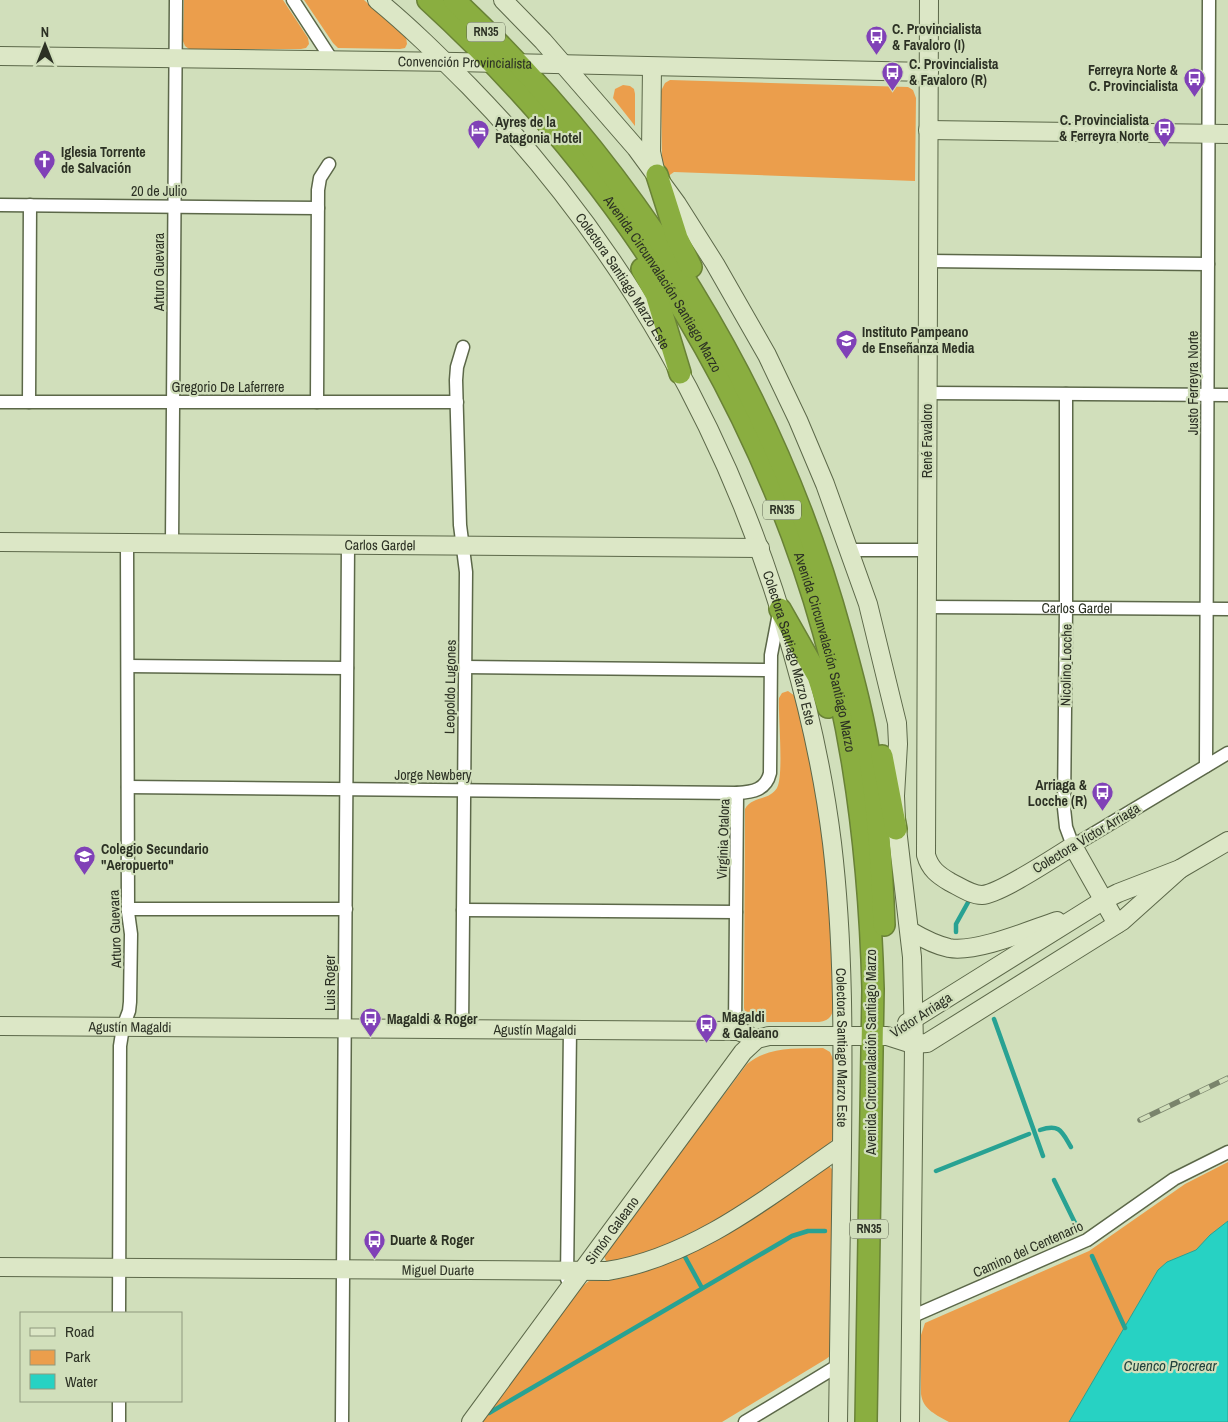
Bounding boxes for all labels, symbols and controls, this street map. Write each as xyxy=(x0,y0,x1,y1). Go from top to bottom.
north arrow xyxy=(20,20,70,70)
place label: C. Provincialista & Favaloro (I) xyxy=(892,20,982,54)
road number: RN35 xyxy=(467,22,505,42)
text: N xyxy=(41,23,49,41)
bus stop icon: C. Provincialista & Favaloro (I) xyxy=(864,25,888,56)
street label: Convención Provincialista xyxy=(398,52,533,73)
place label: C. Provincialista & Favaloro (R) xyxy=(909,55,999,89)
bus stop icon: C. Provincialista & Favaloro (R) xyxy=(881,60,905,91)
place label: Ferreyra Norte & C. Provincialista xyxy=(1088,61,1179,95)
bus stop icon: Ferreyra Norte & C. Provincialista xyxy=(1182,66,1206,97)
place label: C. Provincialista & Ferreyra Norte xyxy=(1059,111,1150,145)
place label: Ayres de la Patagonia Hotel xyxy=(495,113,582,147)
bus stop icon: C. Provincialista & Ferreyra Norte xyxy=(1153,116,1177,147)
hotel icon: Ayres de la Patagonia Hotel xyxy=(467,118,491,149)
place label: Iglesia Torrente de Salvación xyxy=(61,143,146,177)
church icon: Iglesia Torrente de Salvación xyxy=(33,148,57,179)
street label: 20 de Julio xyxy=(131,182,187,200)
street label: Avenida Circunvalación Santiago Marzo xyxy=(599,191,726,375)
street label: Colectora Santiago Marzo Este xyxy=(572,209,674,353)
street label: Arturo Guevara xyxy=(150,232,168,312)
place label: Instituto Pampeano de Enseñanza Media xyxy=(862,323,975,357)
school or university icon: Instituto Pampeano de Enseñanza Media xyxy=(834,328,858,359)
street label: Justo Ferreyra Norte xyxy=(1184,331,1202,435)
street label: Gregorio De Laferrere xyxy=(172,378,284,396)
street label: René Favaloro xyxy=(918,404,936,478)
road number: RN35 xyxy=(763,500,801,520)
street label: Carlos Gardel xyxy=(344,536,416,554)
street label: Avenida Circunvalación Santiago Marzo xyxy=(790,549,860,753)
street label: Colectora Santiago Marzo Este xyxy=(759,568,820,727)
street label: Carlos Gardel xyxy=(1041,599,1113,617)
street label: Nicolino Locche xyxy=(1056,624,1076,706)
street label: Leopoldo Lugones xyxy=(440,639,460,734)
street label: Jorge Newbery xyxy=(394,766,472,784)
place label: Arriaga & Locche (R) xyxy=(1028,776,1088,810)
bus stop icon: Arriaga & Locche (R) xyxy=(1091,781,1115,812)
street label: Virginia Otalora xyxy=(713,798,733,880)
street label: Colectora Víctor Arriaga xyxy=(1029,798,1144,877)
place label: Colegio Secundario "Aeropuerto" xyxy=(101,840,209,874)
school or university icon: Colegio Secundario "Aeropuerto" xyxy=(73,845,97,876)
street label: Arturo Guevara xyxy=(105,889,125,970)
street label: Avenida Circunvalación Santiago Marzo xyxy=(862,949,880,1156)
street label: Luis Roger xyxy=(321,955,339,1011)
street label: Colectora Santiago Marzo Este xyxy=(832,967,852,1128)
street label: Víctor Arriaga xyxy=(887,988,956,1042)
bus stop icon: Magaldi & Roger xyxy=(359,1007,383,1038)
place label: Magaldi & Galeano xyxy=(722,1008,779,1042)
place label: Magaldi & Roger xyxy=(387,1010,478,1028)
bus stop icon: Magaldi & Galeano xyxy=(694,1013,718,1044)
street label: Agustín Magaldi xyxy=(87,1018,172,1036)
street label: Agustín Magaldi xyxy=(492,1020,577,1039)
street label: Simón Galeano xyxy=(581,1193,643,1268)
street label: Camino del Centenario xyxy=(970,1217,1086,1281)
road number: RN35 xyxy=(850,1220,888,1238)
bus stop icon: Duarte & Roger xyxy=(362,1228,386,1259)
place label: Duarte & Roger xyxy=(390,1231,475,1249)
street label: Miguel Duarte xyxy=(402,1261,474,1279)
legend xyxy=(20,1312,182,1402)
text: Road xyxy=(65,1321,94,1342)
text: Park xyxy=(65,1346,91,1367)
water label: Cuenco Procrear xyxy=(1124,1355,1217,1376)
text: Water xyxy=(65,1371,97,1392)

